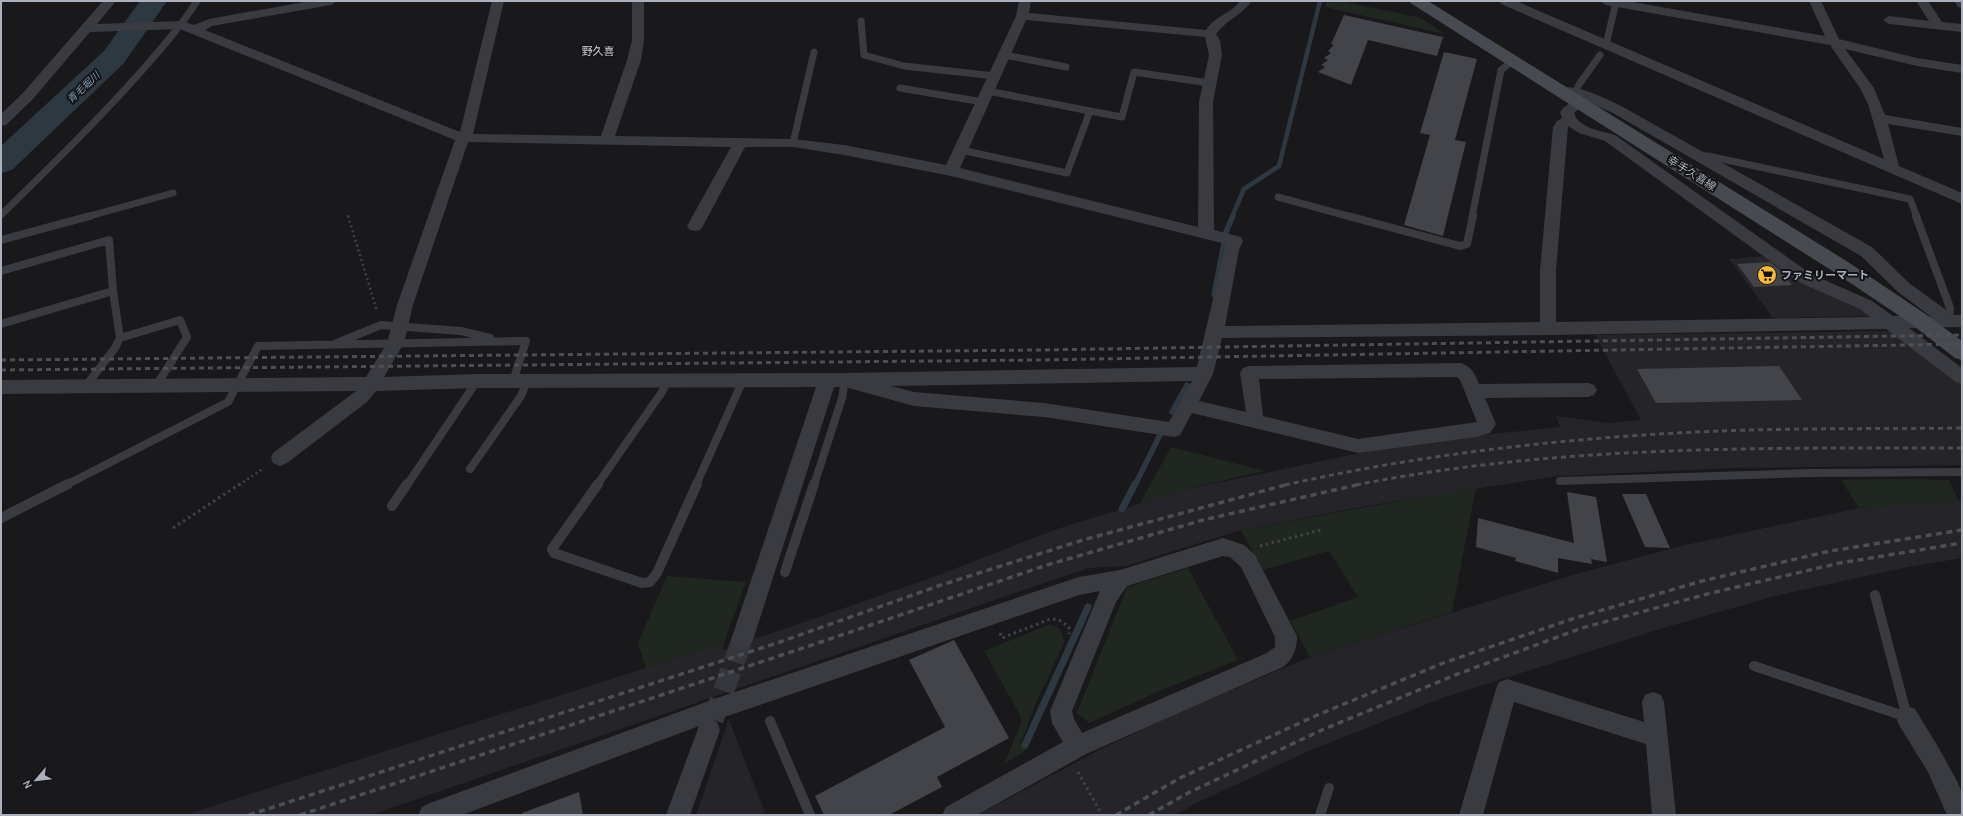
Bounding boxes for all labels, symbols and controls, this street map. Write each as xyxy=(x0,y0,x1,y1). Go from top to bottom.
district label: 野久喜 xyxy=(582,45,615,58)
water label: 青毛堀川 xyxy=(65,69,103,106)
street label: 幸手久喜線 xyxy=(1665,153,1719,194)
supermarket icon: ファミリーマート xyxy=(1756,264,1778,286)
place label: ファミリーマート xyxy=(1781,269,1869,282)
north arrow xyxy=(16,760,56,800)
text: N xyxy=(20,778,35,791)

